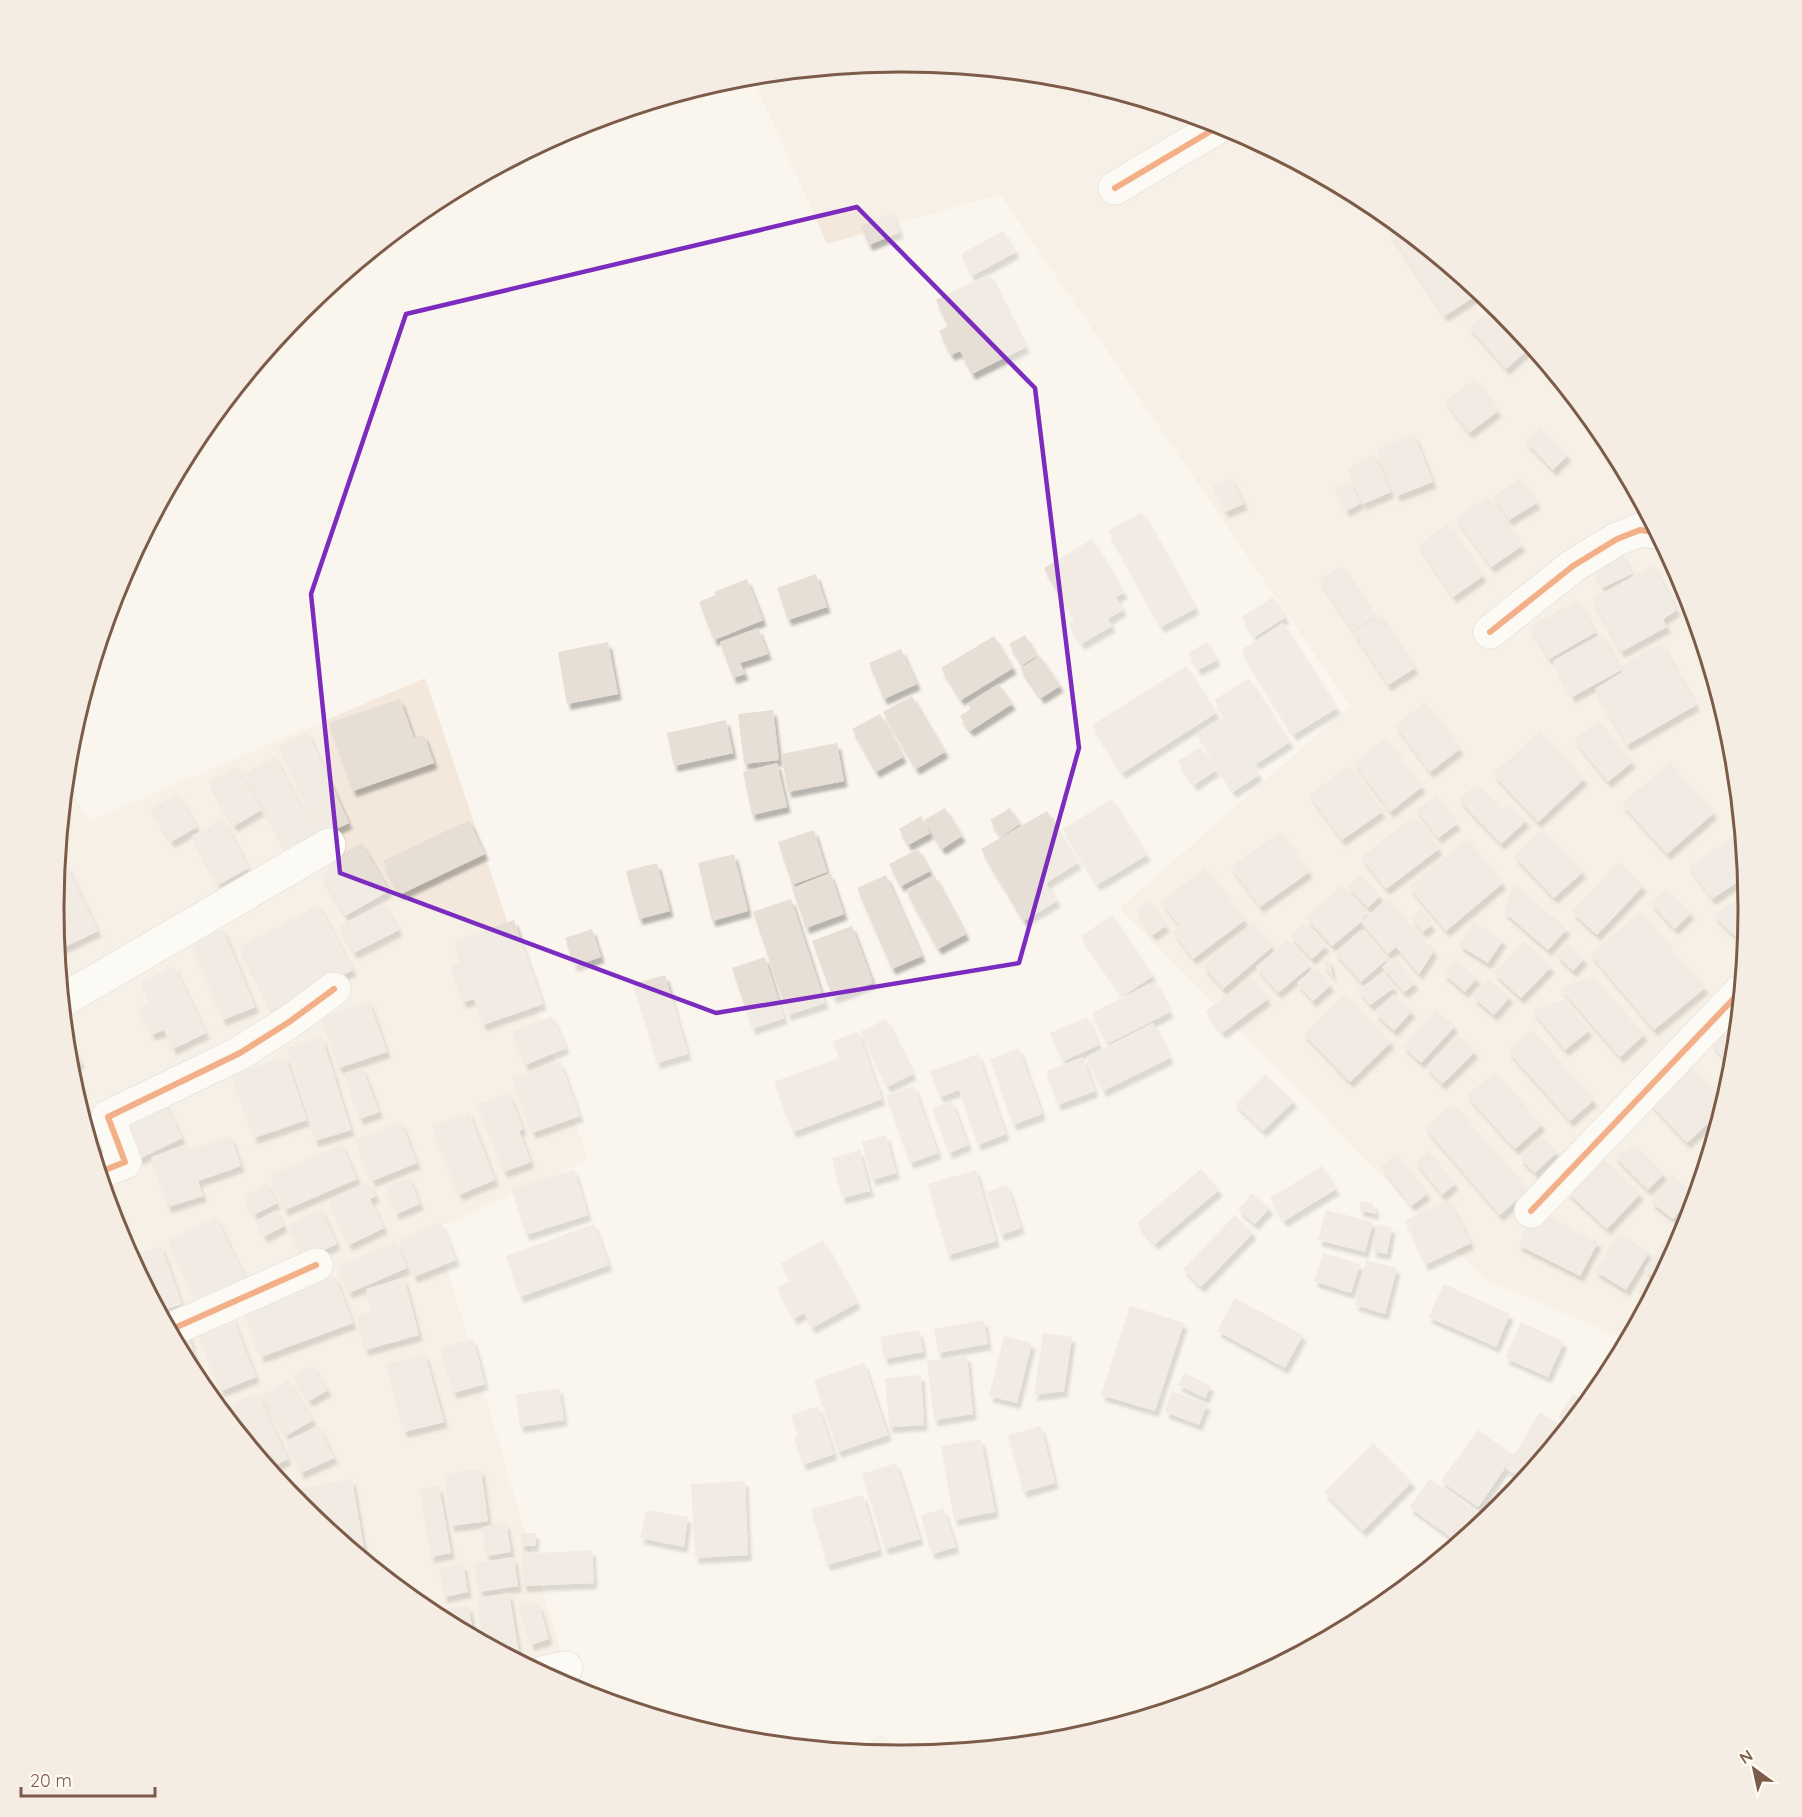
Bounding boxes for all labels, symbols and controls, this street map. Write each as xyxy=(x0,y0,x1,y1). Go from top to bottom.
north arrow xyxy=(1724,1739,1784,1799)
text: N xyxy=(1735,1745,1756,1768)
scale bar xyxy=(21,1760,154,1798)
text: 20 m xyxy=(30,1769,72,1792)

